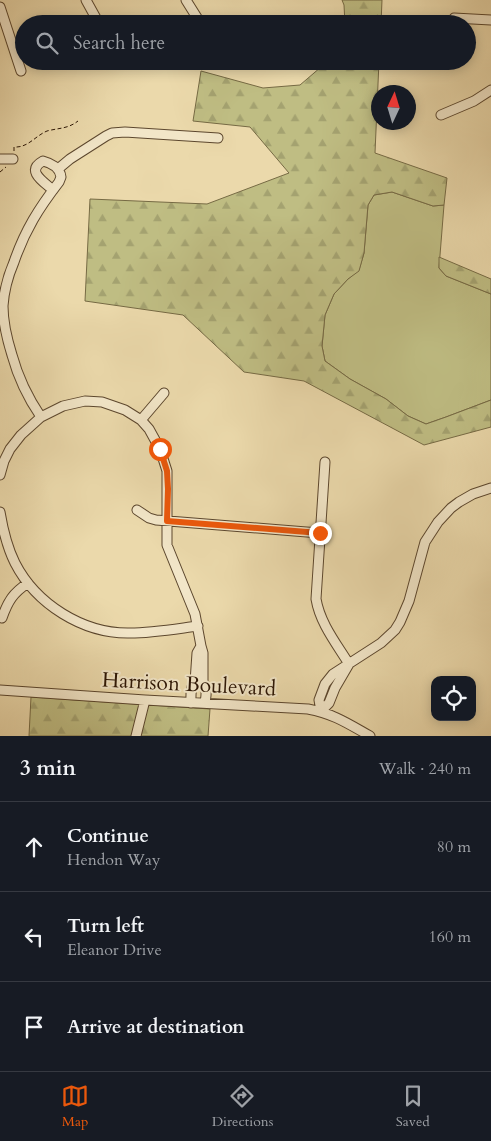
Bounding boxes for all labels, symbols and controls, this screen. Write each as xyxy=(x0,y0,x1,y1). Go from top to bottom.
search box xyxy=(15,15,476,70)
icon: search xyxy=(33,29,61,57)
text: Search here xyxy=(73,30,165,56)
north arrow xyxy=(371,85,416,130)
route start xyxy=(149,438,172,461)
route end xyxy=(309,522,332,545)
street label: Harrison Boulevard xyxy=(101,665,277,704)
map controls xyxy=(431,676,476,721)
button: locate xyxy=(431,676,476,721)
text: 3 min xyxy=(20,754,76,783)
text: Walk · 240 m xyxy=(379,758,471,780)
text: Continue xyxy=(67,823,149,849)
icon: ahead xyxy=(20,833,48,861)
text: 80 m xyxy=(437,836,471,858)
text: Hendon Way xyxy=(67,849,160,871)
text: Turn left xyxy=(67,913,144,939)
icon: left xyxy=(20,923,48,951)
text: 160 m xyxy=(429,926,471,948)
text: Eleanor Drive xyxy=(67,939,162,961)
icon: arrive xyxy=(20,1013,48,1041)
text: Arrive at destination xyxy=(67,1014,244,1040)
tab: Map xyxy=(61,1082,89,1131)
tab: Directions xyxy=(212,1082,273,1131)
tab: Saved xyxy=(396,1082,430,1131)

